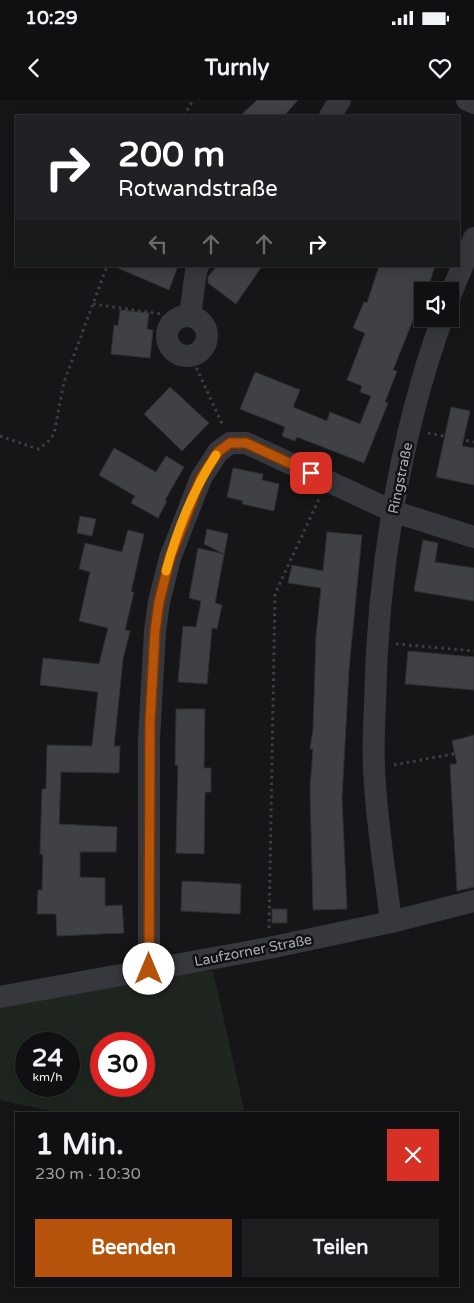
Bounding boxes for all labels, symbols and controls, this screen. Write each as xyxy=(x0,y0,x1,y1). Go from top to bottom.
text: 10:29 xyxy=(25,7,78,29)
icon: back xyxy=(20,54,48,82)
icon: heart xyxy=(426,54,454,82)
text: Turnly xyxy=(205,55,269,81)
text: 200 m xyxy=(118,134,225,176)
icon: right xyxy=(35,135,100,200)
text: Rotwandstraße xyxy=(118,176,278,202)
icon: left xyxy=(144,230,172,258)
icon: ahead xyxy=(197,230,225,258)
icon: ahead xyxy=(250,230,278,258)
icon: right xyxy=(303,230,331,258)
map controls xyxy=(414,282,459,327)
button: sound xyxy=(414,282,459,327)
street label: Ringstraße xyxy=(385,441,416,515)
pin xyxy=(290,452,332,494)
icon: arrive xyxy=(297,459,325,487)
street label: Laufzorner Straße xyxy=(193,931,313,970)
position arrow xyxy=(122,942,174,994)
speed limit sign: 30 xyxy=(90,1032,155,1097)
text: 24 xyxy=(32,1043,63,1073)
text: km/h xyxy=(32,1070,63,1084)
text: 1 Min. xyxy=(35,1126,124,1163)
button: close xyxy=(387,1129,439,1181)
text: 230 m · 10:30 xyxy=(35,1164,141,1184)
button: Beenden xyxy=(35,1219,232,1277)
button: Teilen xyxy=(242,1219,439,1277)

